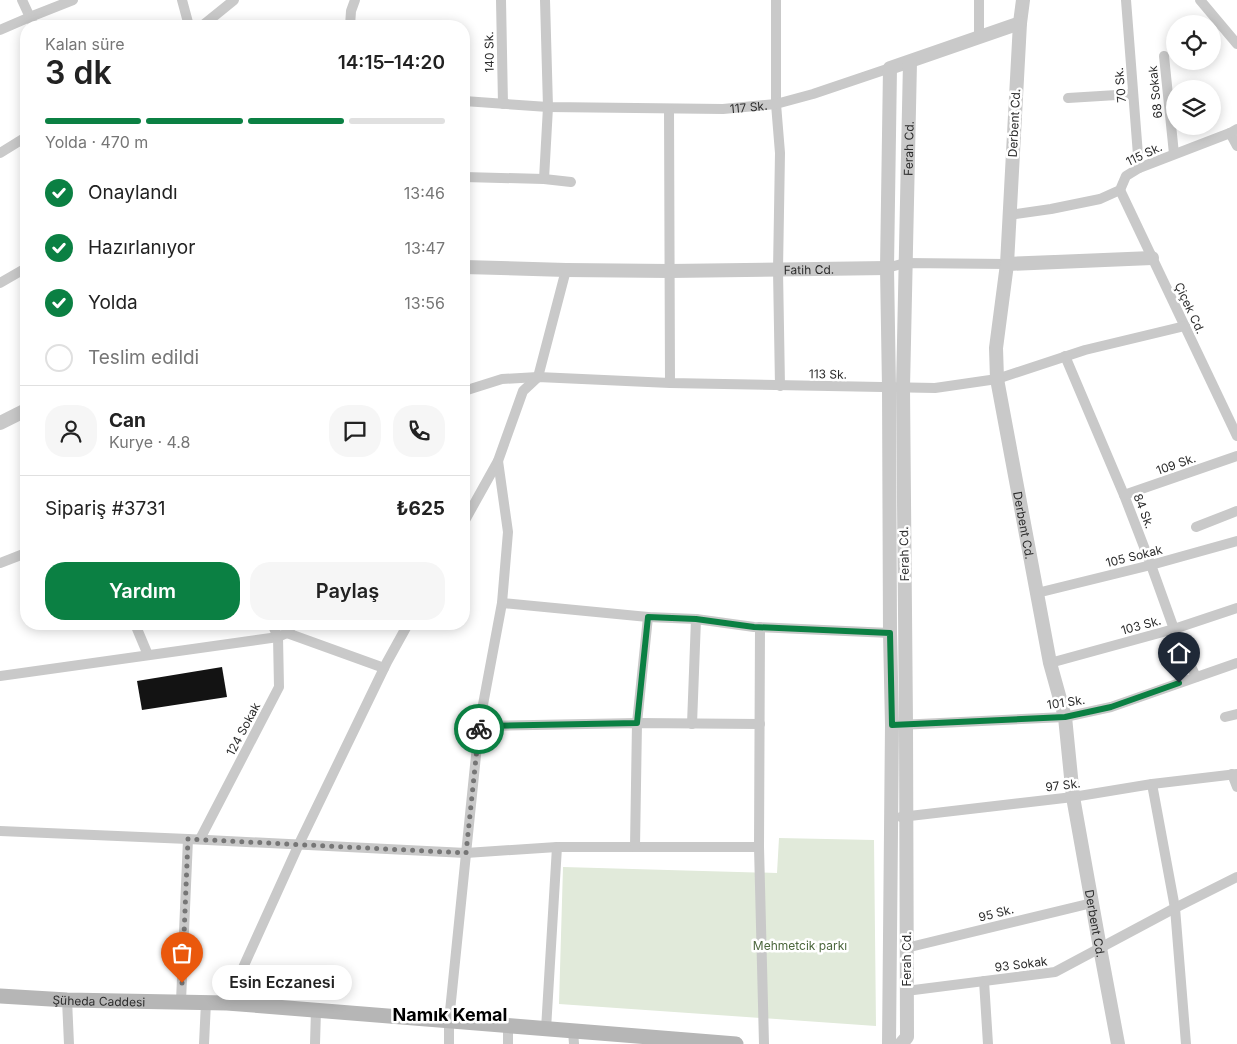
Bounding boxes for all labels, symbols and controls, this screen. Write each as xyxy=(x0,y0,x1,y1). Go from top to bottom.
map controls xyxy=(1166,15,1221,135)
button: locate xyxy=(1166,15,1221,70)
street label: 140 Sk. xyxy=(481,31,497,73)
text: Kalan süre xyxy=(45,34,125,54)
text: 14:15–14:20 xyxy=(338,51,445,74)
text: 3 dk xyxy=(45,53,112,92)
street label: 68 Sokak xyxy=(1145,64,1165,119)
street label: 70 Sk. xyxy=(1111,67,1129,103)
button: layers xyxy=(1166,80,1221,135)
street label: Derbent Cd. xyxy=(1005,88,1023,158)
street label: 117 Sk. xyxy=(729,97,768,116)
street label: Ferah Cd. xyxy=(900,121,916,176)
text: Yolda · 470 m xyxy=(45,132,148,152)
street label: 115 Sk. xyxy=(1124,139,1164,169)
icon: check xyxy=(45,179,73,207)
text: Onaylandı xyxy=(88,181,178,204)
text: 13:46 xyxy=(404,183,445,203)
icon: check xyxy=(45,234,73,262)
text: Hazırlanıyor xyxy=(88,236,195,259)
text: 13:47 xyxy=(405,238,445,258)
street label: Fatih Cd. xyxy=(784,261,834,277)
street label: Çiçek Cd. xyxy=(1172,280,1208,336)
icon: check xyxy=(45,289,73,317)
text: Yolda xyxy=(88,291,138,314)
text: 13:56 xyxy=(404,293,445,313)
text: Teslim edildi xyxy=(88,346,199,369)
street label: 113 Sk. xyxy=(809,366,847,382)
button: person xyxy=(45,405,97,457)
button: chat xyxy=(329,405,381,457)
button: phone xyxy=(393,405,445,457)
text: Can xyxy=(109,409,146,432)
text: Kurye · 4.8 xyxy=(109,432,191,452)
street label: 109 Sk. xyxy=(1154,450,1198,478)
street label: Derbent Cd. xyxy=(1011,490,1038,560)
street label: 84 Sk. xyxy=(1130,491,1158,531)
text: Sipariş #3731 xyxy=(45,497,165,520)
text: ₺625 xyxy=(396,497,445,520)
street label: Ferah Cd. xyxy=(896,526,912,582)
street label: 105 Sokak xyxy=(1104,542,1164,570)
button: Yardım xyxy=(45,562,240,620)
button: Paylaş xyxy=(250,562,445,620)
street label: 103 Sk. xyxy=(1119,612,1163,638)
pin xyxy=(1158,632,1200,683)
icon: home xyxy=(1165,639,1193,667)
street label: 101 Sk. xyxy=(1046,692,1086,712)
street label: 124 Sokak xyxy=(223,700,263,758)
courier xyxy=(454,704,504,754)
icon: bike xyxy=(465,715,493,743)
street label: 97 Sk. xyxy=(1045,775,1081,795)
street label: Derbent Cd. xyxy=(1082,888,1109,959)
street label: 95 Sk. xyxy=(977,901,1015,925)
pin xyxy=(161,932,203,983)
street label: Ferah Cd. xyxy=(899,932,914,986)
park label: Mehmetcik parkı xyxy=(753,938,847,953)
icon: bag xyxy=(168,939,196,967)
street label: 93 Sokak xyxy=(994,953,1049,975)
callout: Esin Eczanesi xyxy=(212,966,352,1000)
text: Esin Eczanesi xyxy=(229,972,335,992)
street label: Şüheda Caddesi xyxy=(52,992,146,1009)
district label: Namık Kemal xyxy=(393,1004,507,1025)

